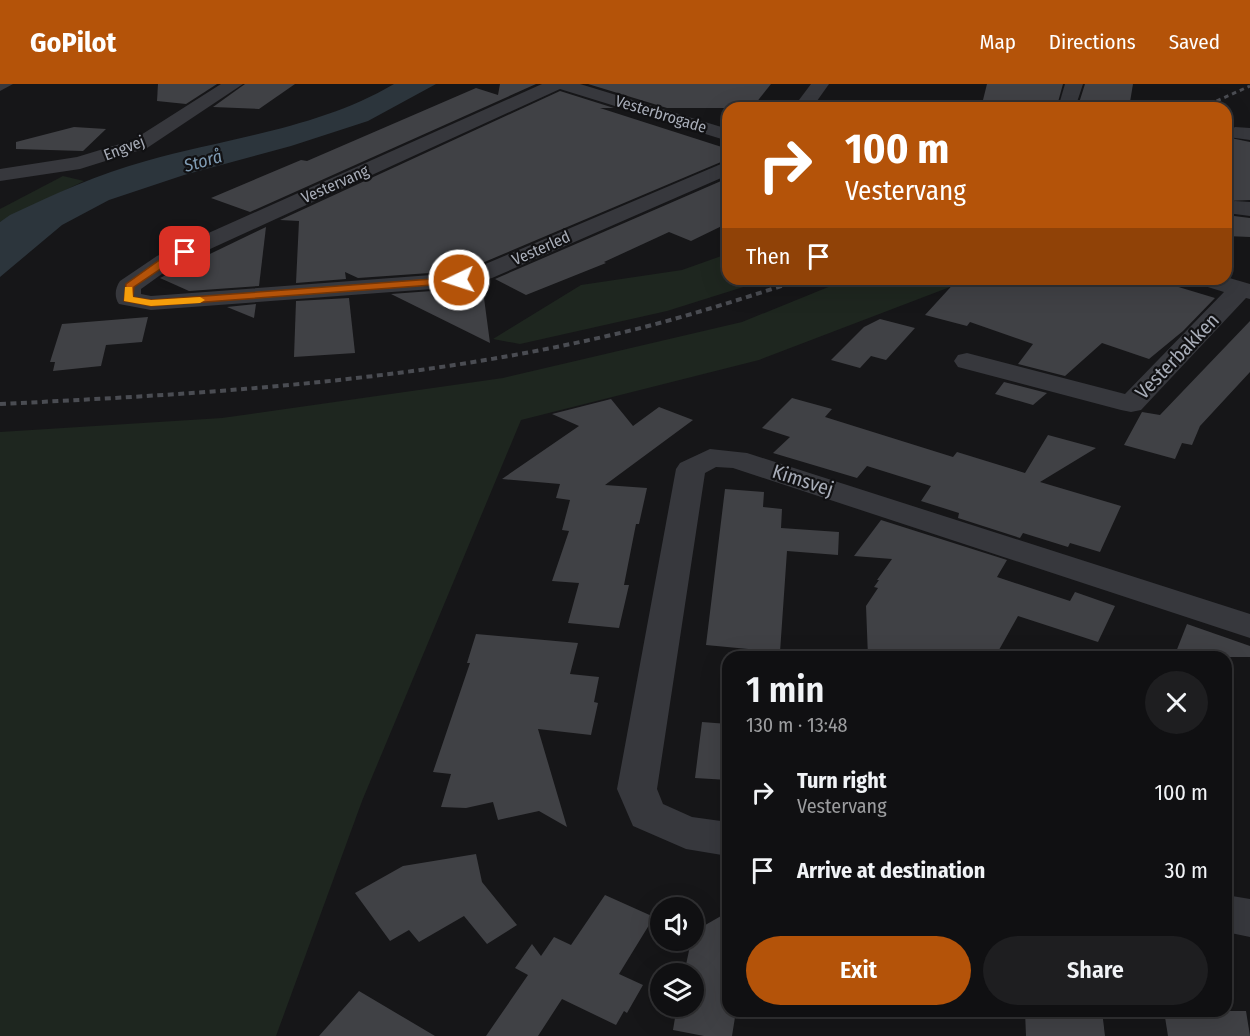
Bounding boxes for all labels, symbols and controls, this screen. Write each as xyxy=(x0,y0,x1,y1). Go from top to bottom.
text: GoPilot xyxy=(30,26,116,59)
text: Map xyxy=(979,29,1016,55)
text: Directions xyxy=(1049,29,1136,55)
text: Saved xyxy=(1169,29,1220,55)
street label: Vesterbrogade xyxy=(613,91,709,137)
text: 100 m xyxy=(845,124,949,174)
icon: right xyxy=(746,126,824,204)
street label: Engvej xyxy=(101,132,147,164)
water label: Storå xyxy=(180,145,225,177)
street label: Vestervang xyxy=(298,161,372,207)
text: Vestervang xyxy=(845,175,966,207)
pin xyxy=(159,226,210,277)
street label: Vesterled xyxy=(509,227,573,269)
icon: arrive xyxy=(168,235,201,268)
icon: arrive xyxy=(802,240,835,273)
text: Then xyxy=(746,243,790,270)
position arrow xyxy=(427,248,491,312)
street label: Vesterbakken xyxy=(1130,308,1224,404)
street label: Kimsvej xyxy=(769,459,837,501)
text: 1 min xyxy=(746,668,824,712)
button: close xyxy=(1145,671,1208,734)
text: 130 m · 13:48 xyxy=(746,713,848,737)
text: Turn right xyxy=(797,767,886,794)
icon: right xyxy=(746,776,779,809)
text: 100 m xyxy=(1154,779,1208,806)
text: Vestervang xyxy=(797,794,887,818)
icon: arrive xyxy=(746,854,779,887)
text: Arrive at destination xyxy=(797,857,985,884)
text: 30 m xyxy=(1165,857,1208,884)
map controls xyxy=(650,897,704,1017)
button: sound xyxy=(650,897,704,951)
button: Exit xyxy=(746,936,971,1005)
button: Share xyxy=(983,936,1208,1005)
button: layers xyxy=(650,963,704,1017)

